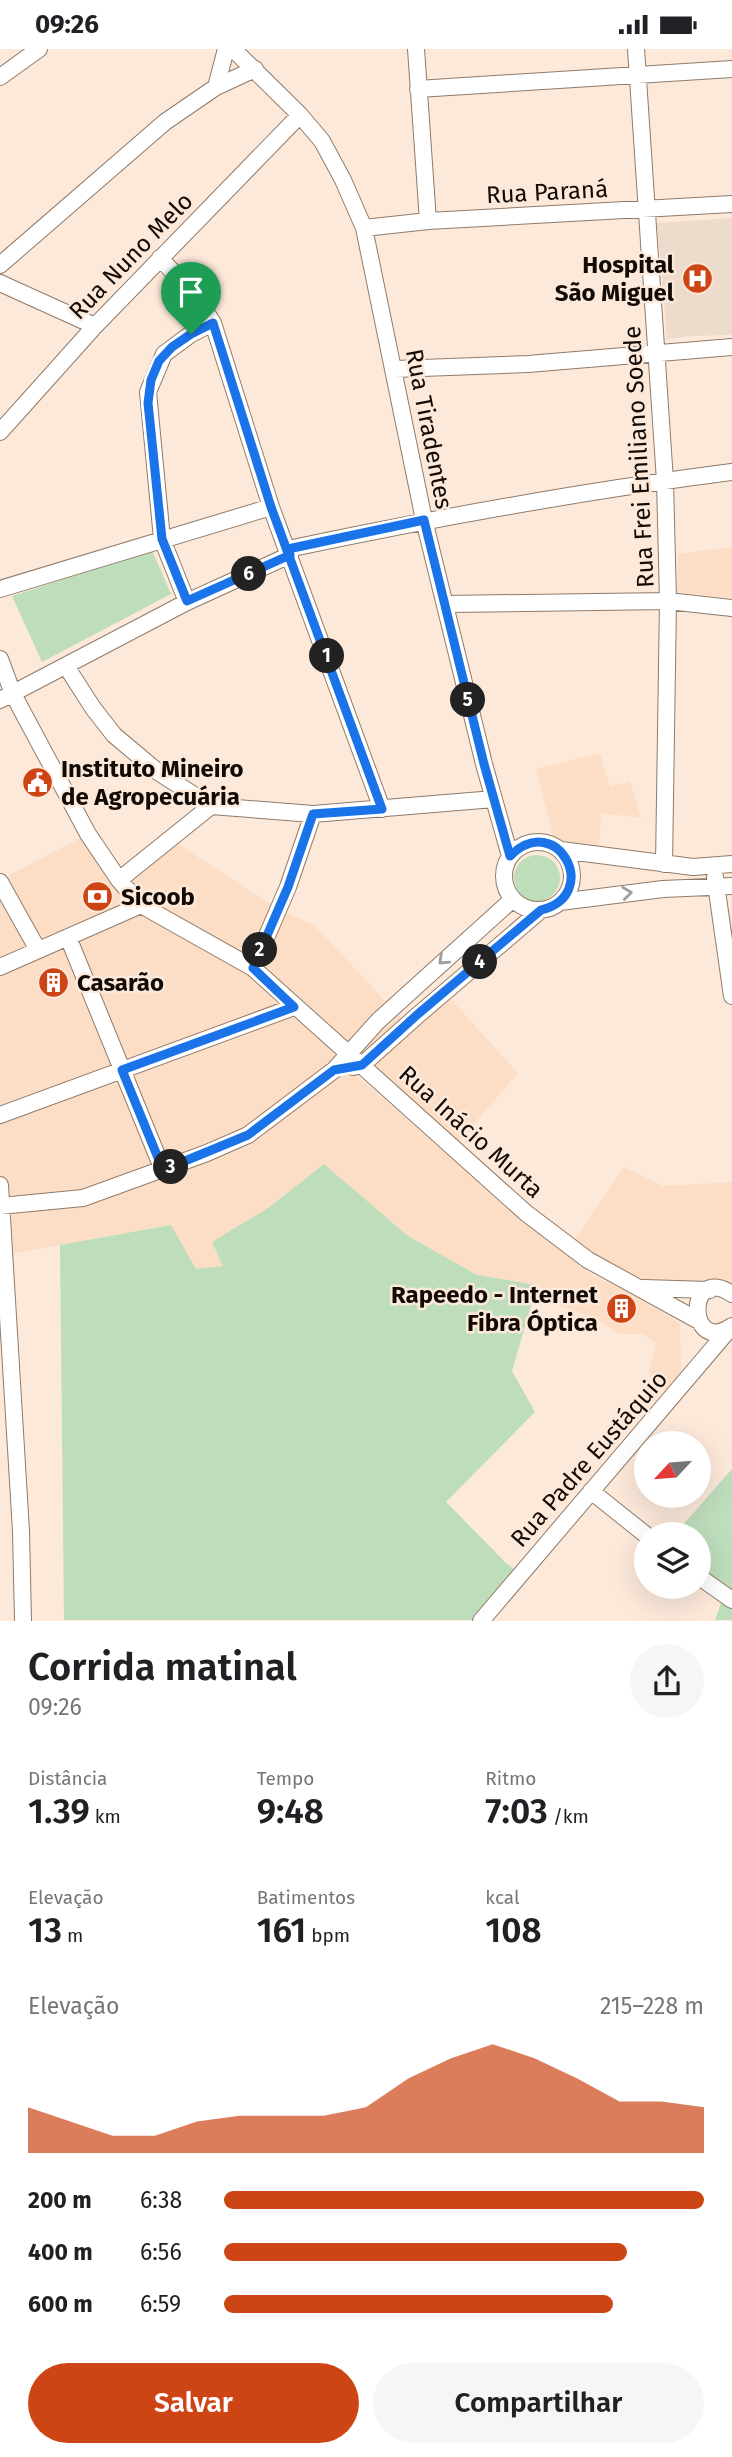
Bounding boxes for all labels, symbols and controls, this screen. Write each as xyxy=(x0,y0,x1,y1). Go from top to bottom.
text: 09:26 xyxy=(35,9,99,40)
street label: Rua Paraná xyxy=(485,175,609,209)
street label: Rua Nuno Melo xyxy=(63,187,199,325)
place label: Hospital São Miguel xyxy=(555,251,675,307)
pin xyxy=(161,262,221,334)
hospital icon: Hospital São Miguel xyxy=(680,262,714,296)
icon: arrive xyxy=(172,273,210,311)
street label: Rua Frei Emiliano Soede xyxy=(618,325,660,589)
street label: Rua Tiradentes xyxy=(400,346,458,512)
pin: 6 xyxy=(232,557,266,591)
text: 6 xyxy=(243,562,254,585)
pin: 1 xyxy=(310,639,344,673)
text: 1 xyxy=(322,644,331,667)
pin: 5 xyxy=(450,683,486,717)
text: 5 xyxy=(462,688,473,711)
place label: Instituto Mineiro de Agropecuária xyxy=(61,755,243,811)
public building icon: Instituto Mineiro de Agropecuária xyxy=(21,766,55,800)
bank icon: Sicoob xyxy=(81,880,115,914)
place label: Sicoob xyxy=(121,883,195,911)
one-way arrow xyxy=(621,885,633,900)
pin: 2 xyxy=(243,933,278,967)
text: 2 xyxy=(255,938,264,961)
pin: 4 xyxy=(462,944,498,979)
text: 4 xyxy=(474,950,485,973)
one-way arrow xyxy=(438,952,451,964)
building icon: Casarão xyxy=(37,966,71,1000)
place label: Casarão xyxy=(77,969,164,997)
street label: Rua Inácio Murta xyxy=(393,1060,549,1204)
pin: 3 xyxy=(154,1149,188,1185)
text: 3 xyxy=(166,1155,175,1178)
place label: Rapeedo - Internet Fibra Óptica xyxy=(391,1281,599,1337)
building icon: Rapeedo - Internet Fibra Óptica xyxy=(604,1292,638,1326)
street label: Rua Padre Eustáquio xyxy=(505,1365,673,1553)
north arrow xyxy=(634,1431,710,1509)
map controls xyxy=(634,1431,711,1599)
button: layers xyxy=(634,1522,711,1599)
text: Corrida matinal xyxy=(28,1644,297,1690)
button: share xyxy=(630,1644,704,1718)
text: 09:26 xyxy=(28,1693,82,1721)
text: Distância xyxy=(28,1767,107,1790)
text: Tempo xyxy=(257,1767,314,1790)
text: Ritmo xyxy=(485,1767,536,1790)
text: 1.39 xyxy=(28,1790,90,1832)
text: 9:48 xyxy=(257,1790,324,1832)
text: 7:03 xyxy=(485,1790,548,1832)
text: km xyxy=(90,1805,121,1828)
text: /km xyxy=(548,1805,589,1828)
text: Elevação xyxy=(28,1886,104,1909)
text: Batimentos xyxy=(257,1886,355,1909)
text: kcal xyxy=(485,1886,520,1909)
text: 13 xyxy=(28,1909,62,1951)
text: 161 xyxy=(257,1909,306,1951)
text: 108 xyxy=(485,1909,542,1951)
text: m xyxy=(62,1924,83,1947)
text: bpm xyxy=(306,1924,350,1947)
text: Elevação xyxy=(28,1992,119,2020)
text: 215–228 m xyxy=(600,1992,704,2020)
text: 200 m xyxy=(28,2186,92,2214)
text: 6:38 xyxy=(140,2186,182,2214)
text: 400 m xyxy=(28,2238,93,2266)
text: 6:56 xyxy=(140,2238,182,2266)
text: 600 m xyxy=(28,2290,93,2318)
text: 6:59 xyxy=(140,2290,181,2318)
button: Salvar xyxy=(28,2363,359,2443)
button: Compartilhar xyxy=(373,2363,704,2443)

